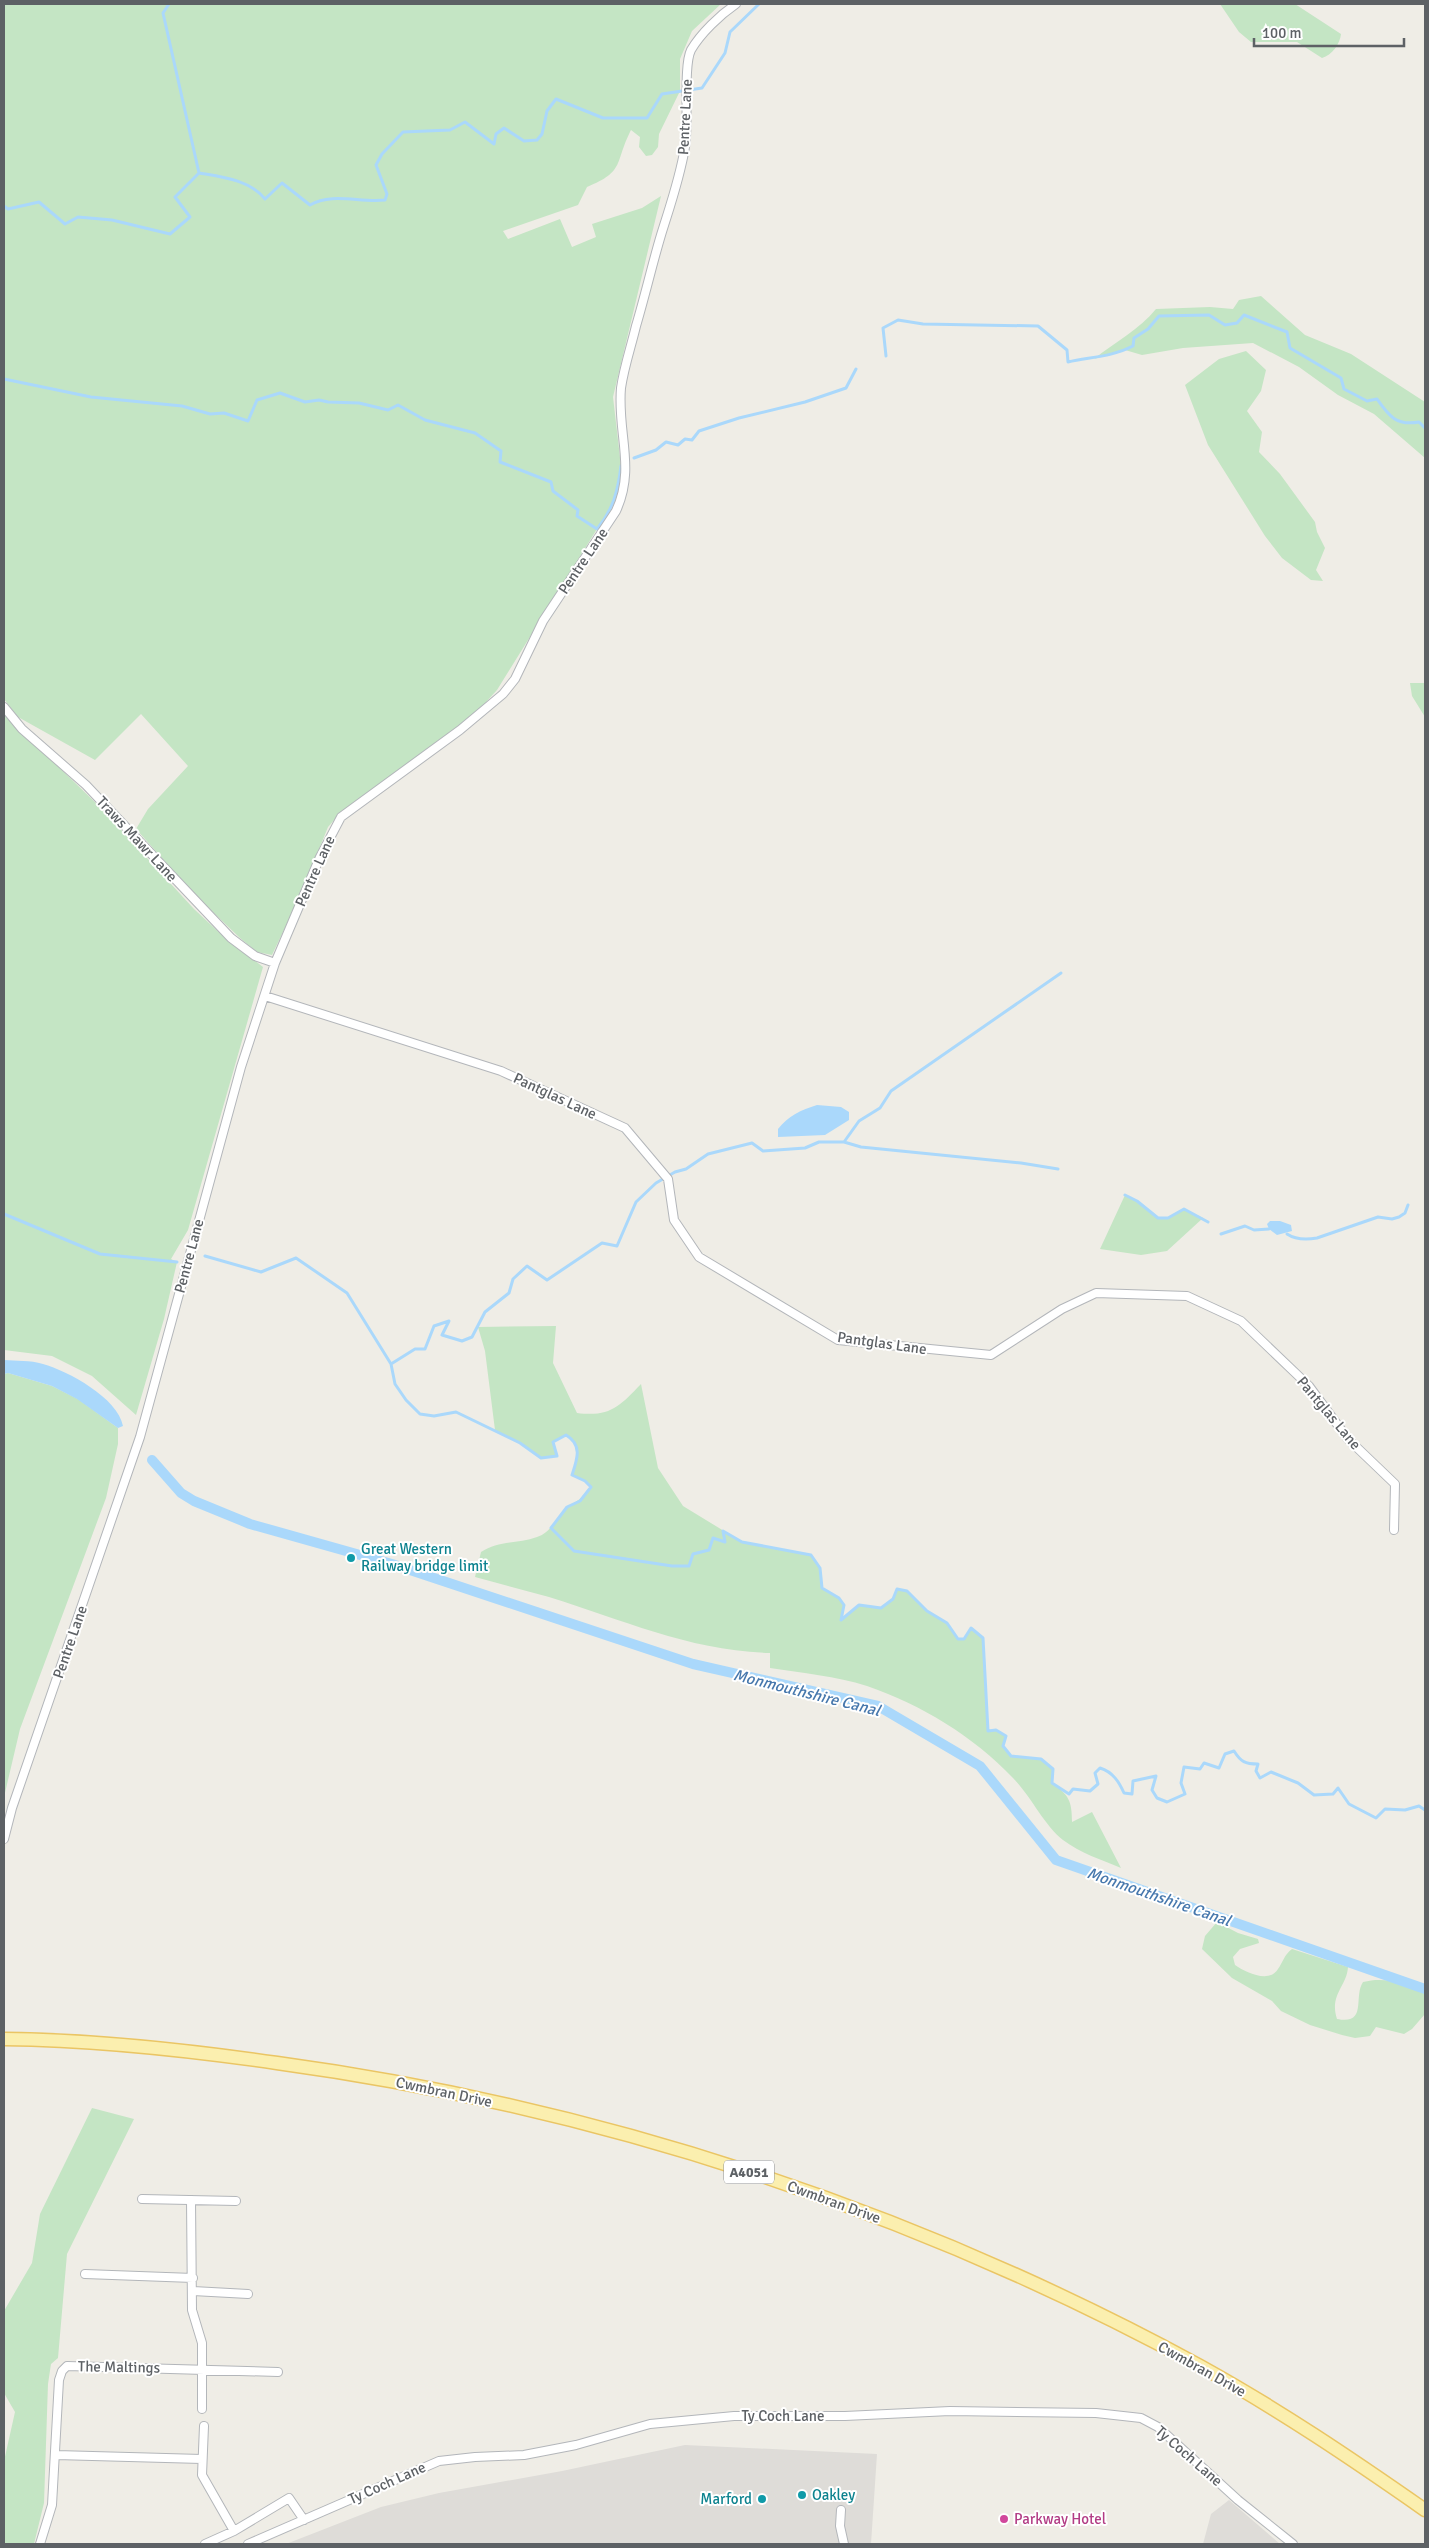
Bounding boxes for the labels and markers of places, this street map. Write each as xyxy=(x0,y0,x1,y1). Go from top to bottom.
place label: Great Western Railway bridge limit xyxy=(361,1540,488,1575)
marker: Great Western Railway bridge limit xyxy=(345,1552,357,1564)
place label: Oakley xyxy=(812,2486,855,2504)
marker: Oakley xyxy=(796,2489,808,2501)
place label: Marford xyxy=(700,2490,752,2508)
marker: Marford xyxy=(756,2493,768,2505)
place label: Parkway Hotel xyxy=(1014,2510,1106,2528)
marker: Parkway Hotel xyxy=(998,2513,1010,2525)

